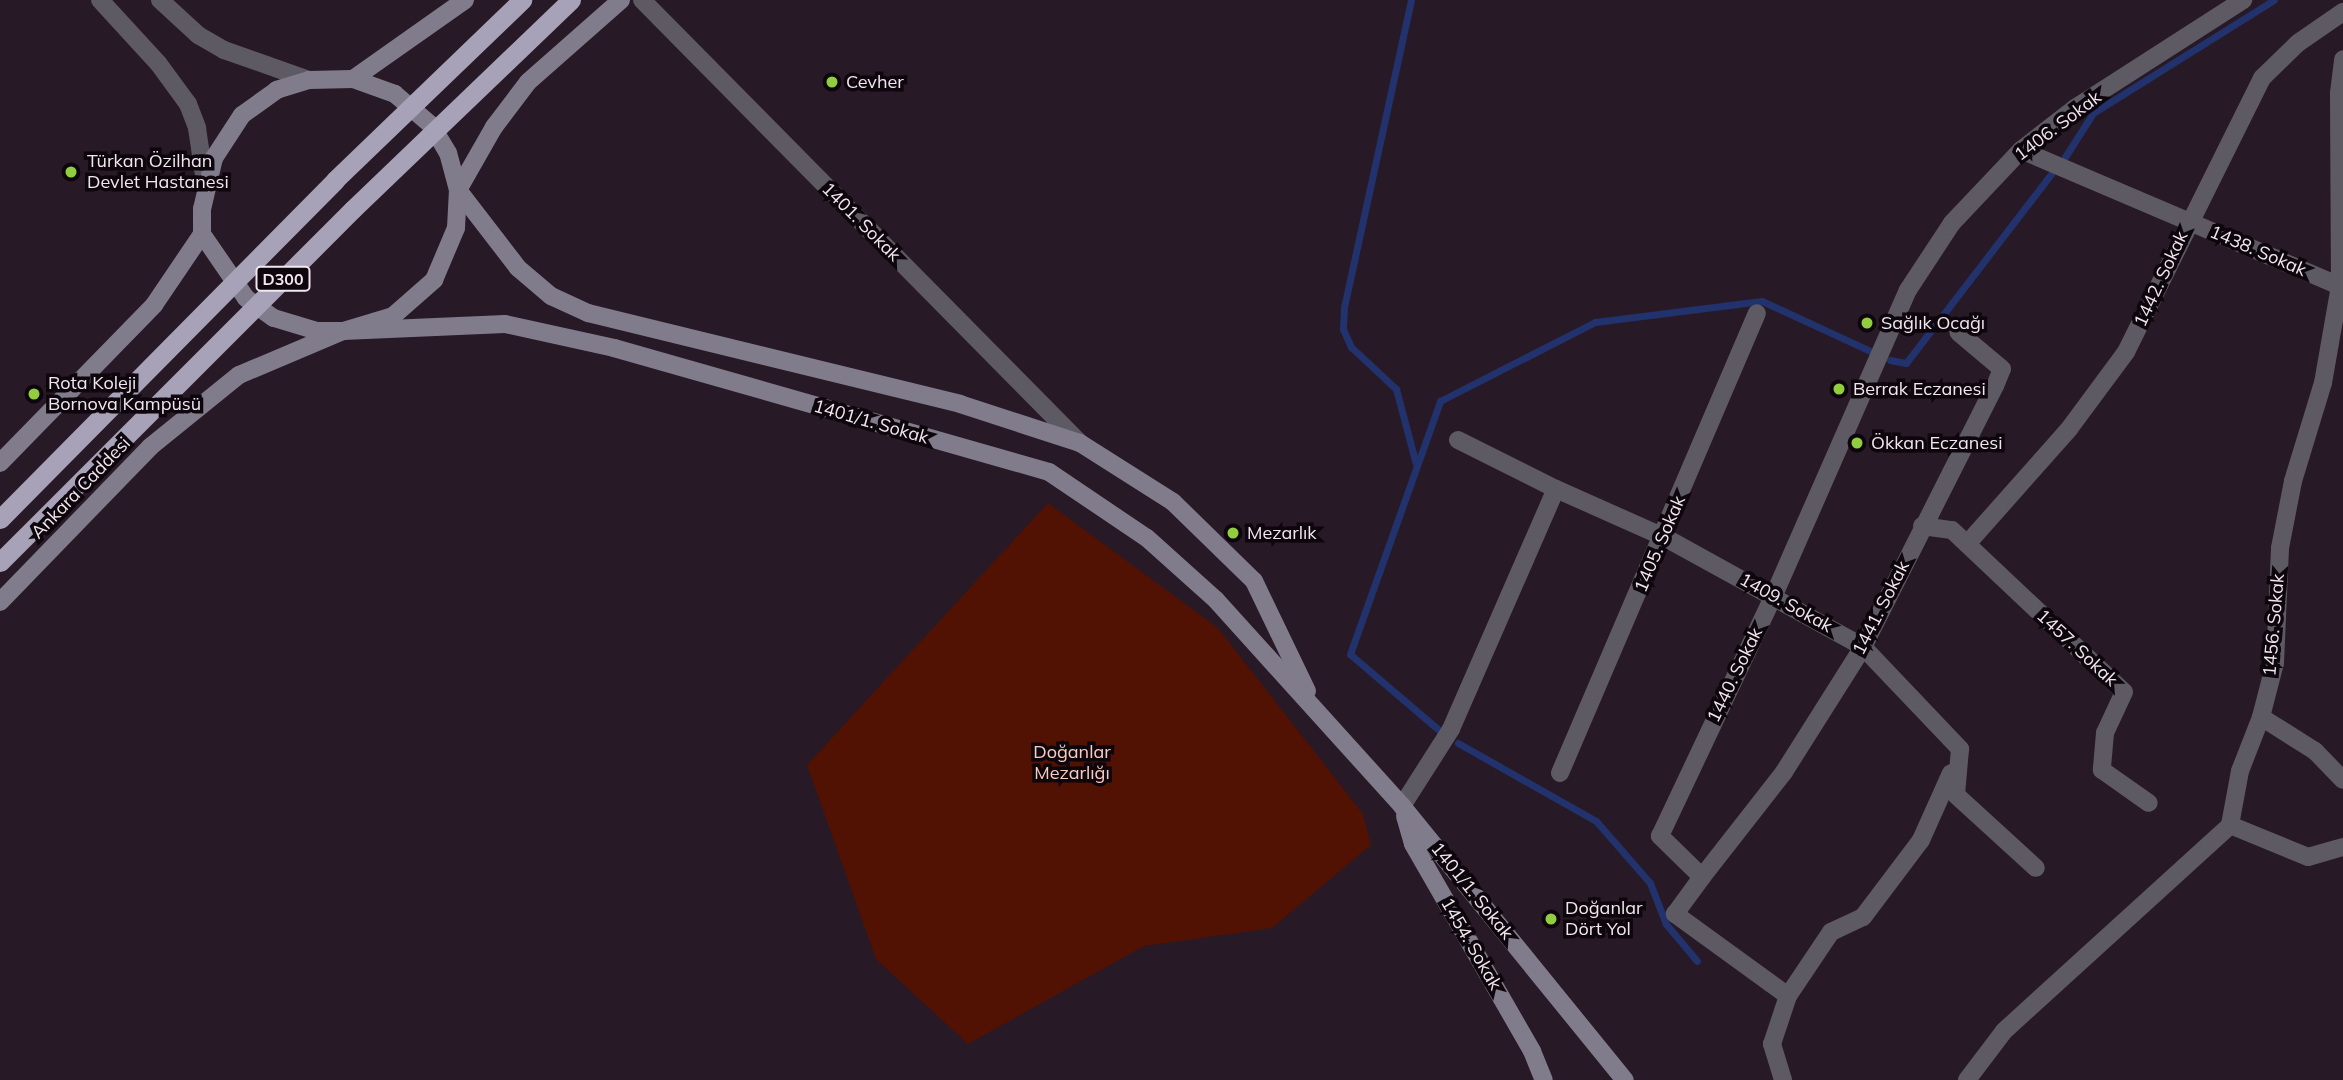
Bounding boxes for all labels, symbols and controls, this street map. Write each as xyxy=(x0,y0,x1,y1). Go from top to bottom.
place label: Cevher xyxy=(846,71,904,93)
marker: Cevher xyxy=(824,74,840,90)
street label: 1406. Sokak xyxy=(2010,86,2106,166)
place label: Türkan Özilhan Devlet Hastanesi xyxy=(87,151,229,194)
marker: Türkan Özilhan Devlet Hastanesi xyxy=(61,162,81,182)
street label: 1401. Sokak xyxy=(817,178,905,266)
street label: 1438. Sokak xyxy=(2206,221,2310,281)
street label: 1442. Sokak xyxy=(2130,228,2192,330)
road number: D300 xyxy=(255,266,311,292)
place label: Sağlık Ocağı xyxy=(1881,312,1985,334)
marker: Sağlık Ocağı xyxy=(1859,315,1875,331)
place label: Rota Koleji Bornova Kampüsü xyxy=(48,373,201,416)
place label: Berrak Eczanesi xyxy=(1853,378,1986,400)
marker: Berrak Eczanesi xyxy=(1831,381,1847,397)
marker: Rota Koleji Bornova Kampüsü xyxy=(26,386,42,402)
street label: 1401/1. Sokak xyxy=(811,395,931,449)
place label: Ökkan Eczanesi xyxy=(1871,432,2002,454)
street label: Ankara Caddesi xyxy=(27,433,135,543)
marker: Ökkan Eczanesi xyxy=(1849,435,1865,451)
street label: 1405. Sokak xyxy=(1630,492,1690,596)
place label: Mezarlık xyxy=(1247,522,1317,544)
marker: Mezarlık xyxy=(1225,525,1241,541)
street label: 1441. Sokak xyxy=(1848,557,1914,659)
street label: 1409. Sokak xyxy=(1736,569,1836,637)
street label: 1456. Sokak xyxy=(2259,573,2289,677)
street label: 1457. Sokak xyxy=(2032,605,2122,691)
street label: 1440. Sokak xyxy=(1703,624,1767,726)
park label: Doğanlar Mezarlığı xyxy=(1033,742,1111,784)
street label: 1401/1. Sokak xyxy=(1426,838,1518,944)
street label: 1454. Sokak xyxy=(1436,894,1506,994)
place label: Doğanlar Dört Yol xyxy=(1565,898,1643,940)
marker: Doğanlar Dört Yol xyxy=(1543,911,1559,927)

